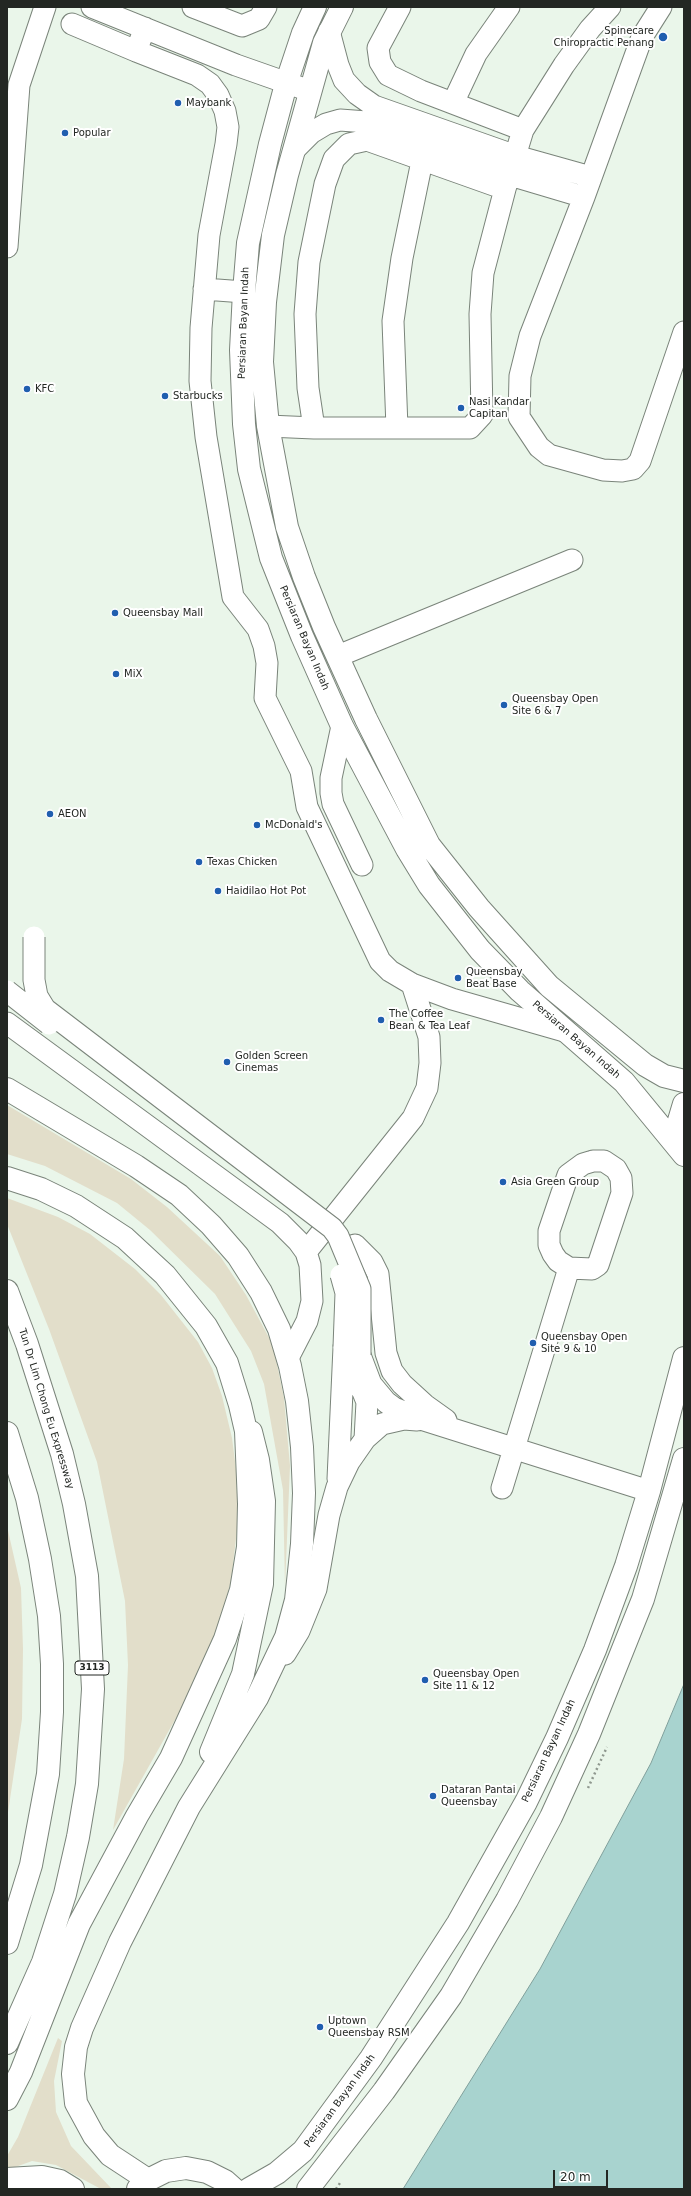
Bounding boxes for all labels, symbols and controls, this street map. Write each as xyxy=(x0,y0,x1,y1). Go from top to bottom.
place label: Spinecare Chiropractic Penang xyxy=(553,25,654,48)
marker: Spinecare Chiropractic Penang xyxy=(657,31,669,43)
place label: Maybank xyxy=(186,97,231,109)
marker: Maybank xyxy=(173,98,183,108)
place label: Popular xyxy=(73,127,110,139)
marker: Popular xyxy=(60,128,70,138)
street label: Persiaran Bayan Indah xyxy=(236,267,252,379)
place label: KFC xyxy=(35,383,54,395)
marker: KFC xyxy=(22,384,32,394)
place label: Starbucks xyxy=(173,390,223,402)
marker: Starbucks xyxy=(160,391,170,401)
place label: Nasi Kandar Capitan xyxy=(469,396,529,420)
marker: Nasi Kandar Capitan xyxy=(456,403,466,413)
street label: Persiaran Bayan Indah xyxy=(277,584,331,692)
place label: Queensbay Mall xyxy=(123,607,203,619)
marker: Queensbay Mall xyxy=(110,608,120,618)
place label: MiX xyxy=(124,668,142,680)
marker: MiX xyxy=(111,669,121,679)
place label: Queensbay Open Site 6 & 7 xyxy=(512,693,598,716)
marker: Queensbay Open Site 6 & 7 xyxy=(499,700,509,710)
place label: AEON xyxy=(58,808,87,820)
marker: AEON xyxy=(45,809,55,819)
place label: McDonald's xyxy=(265,819,322,831)
marker: McDonald's xyxy=(252,820,262,830)
place label: Texas Chicken xyxy=(207,856,277,868)
marker: Texas Chicken xyxy=(194,857,204,867)
place label: Haidilao Hot Pot xyxy=(226,885,306,897)
marker: Haidilao Hot Pot xyxy=(213,886,223,896)
place label: Queensbay Beat Base xyxy=(466,966,522,990)
marker: Queensbay Beat Base xyxy=(453,973,463,983)
street label: Persiaran Bayan Indah xyxy=(530,999,622,1081)
place label: The Coffee Bean & Tea Leaf xyxy=(389,1008,470,1032)
marker: The Coffee Bean & Tea Leaf xyxy=(376,1015,386,1025)
place label: Golden Screen Cinemas xyxy=(235,1050,308,1074)
marker: Golden Screen Cinemas xyxy=(222,1057,232,1067)
place label: Asia Green Group xyxy=(511,1176,599,1188)
marker: Asia Green Group xyxy=(498,1177,508,1187)
street label: Tun Dr Lim Chong Eu Expressway xyxy=(16,1327,76,1491)
place label: Queensbay Open Site 9 & 10 xyxy=(541,1331,627,1354)
marker: Queensbay Open Site 9 & 10 xyxy=(528,1338,538,1348)
road number: 3113 xyxy=(75,1661,109,1675)
place label: Queensbay Open Site 11 & 12 xyxy=(433,1668,519,1692)
marker: Queensbay Open Site 11 & 12 xyxy=(420,1675,430,1685)
street label: Persiaran Bayan Indah xyxy=(520,1698,578,1804)
place label: Dataran Pantai Queensbay xyxy=(441,1784,516,1808)
marker: Dataran Pantai Queensbay xyxy=(428,1791,438,1801)
place label: Uptown Queensbay RSM xyxy=(328,2015,410,2038)
marker: Uptown Queensbay RSM xyxy=(315,2022,325,2032)
street label: Persiaran Bayan Indah xyxy=(302,2052,378,2150)
scale bar xyxy=(555,2162,610,2188)
text: 20 m xyxy=(560,2170,591,2184)

